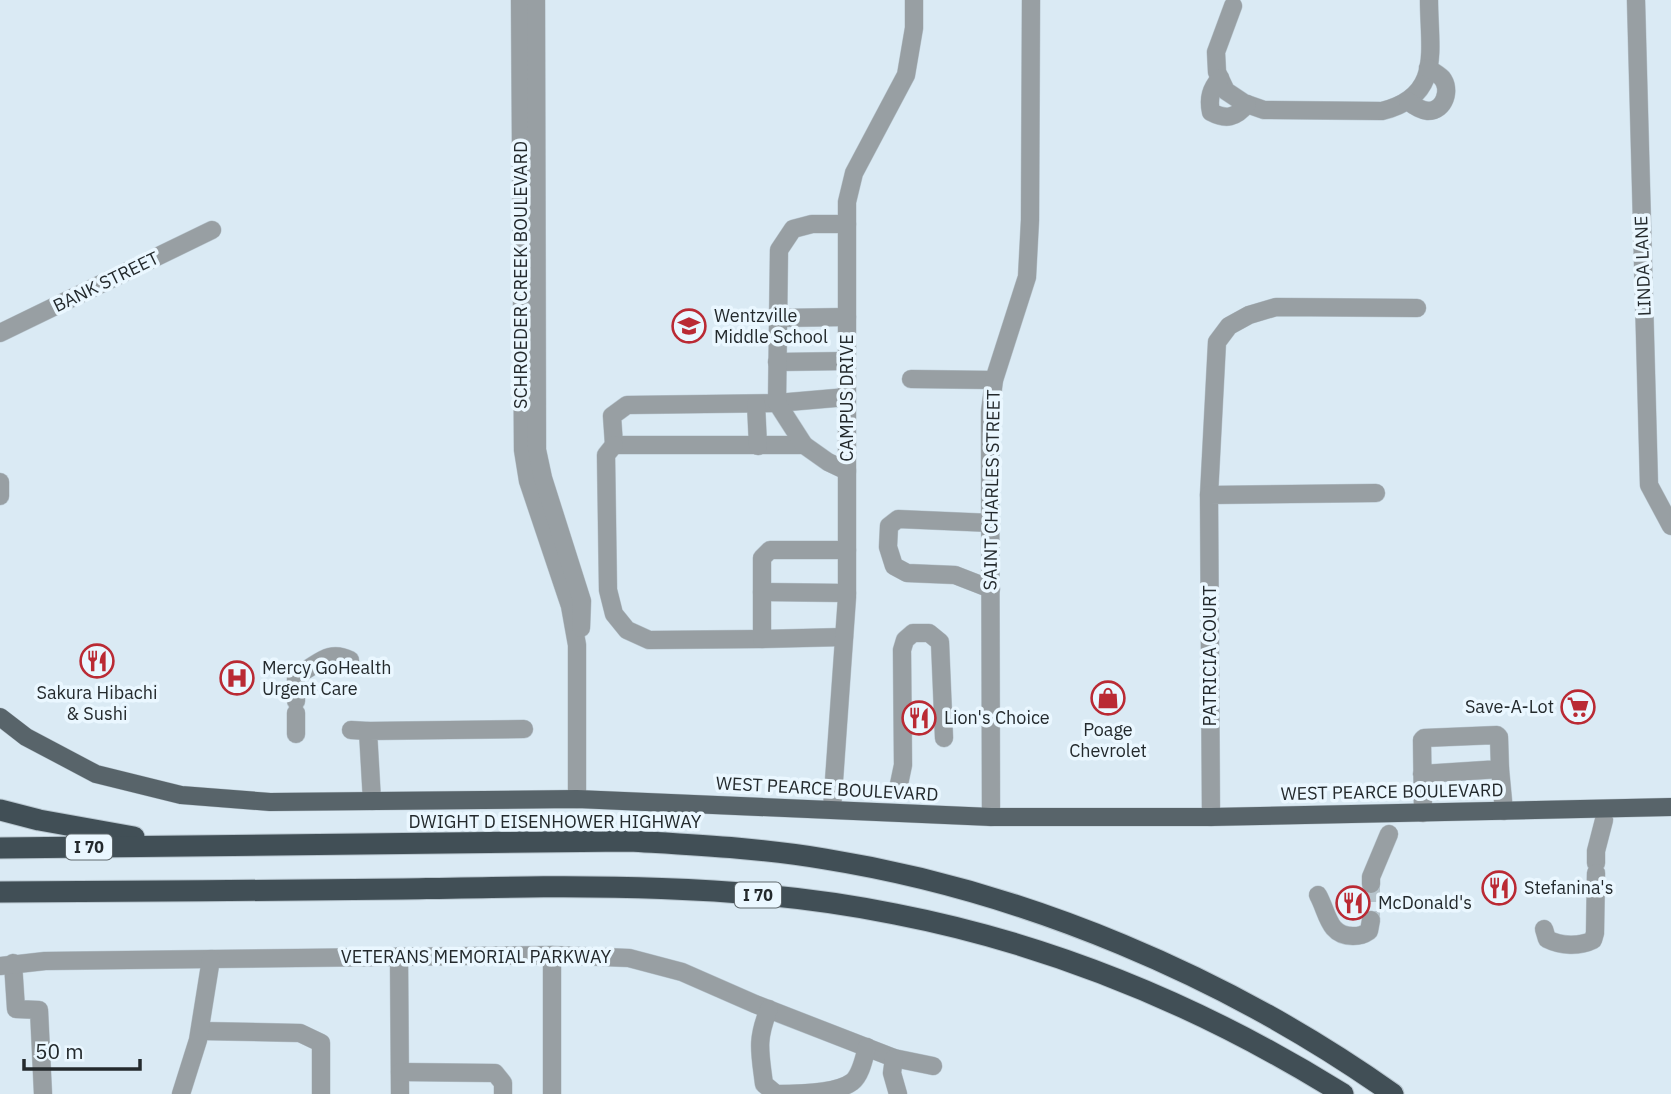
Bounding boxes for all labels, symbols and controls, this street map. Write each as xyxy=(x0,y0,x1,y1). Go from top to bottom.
street label: SCHROEDER CREEK BOULEVARD xyxy=(509,141,532,409)
street label: LINDA LANE xyxy=(1629,215,1656,317)
street label: BANK STREET xyxy=(49,246,162,317)
place label: Wentzville Middle School xyxy=(714,304,828,348)
school or university icon: Wentzville Middle School xyxy=(670,307,708,345)
street label: CAMPUS DRIVE xyxy=(835,334,858,462)
street label: SAINT CHARLES STREET xyxy=(978,389,1005,591)
street label: PATRICIA COURT xyxy=(1198,586,1221,726)
restaurant icon: Sakura Hibachi & Sushi xyxy=(78,642,116,680)
place label: Mercy GoHealth Urgent Care xyxy=(262,656,391,700)
hospital icon: Mercy GoHealth Urgent Care xyxy=(218,659,256,697)
shop icon: Poage Chevrolet xyxy=(1089,679,1127,717)
place label: Sakura Hibachi & Sushi xyxy=(36,681,158,725)
supermarket icon: Save-A-Lot xyxy=(1559,688,1597,726)
place label: Save-A-Lot xyxy=(1465,695,1554,718)
restaurant icon: Lion's Choice xyxy=(900,699,938,737)
place label: Lion's Choice xyxy=(944,706,1050,729)
place label: Poage Chevrolet xyxy=(1069,718,1147,762)
street label: WEST PEARCE BOULEVARD xyxy=(715,771,939,806)
street label: WEST PEARCE BOULEVARD xyxy=(1280,778,1504,805)
street label: DWIGHT D EISENHOWER HIGHWAY xyxy=(409,810,702,833)
road number: I 70 xyxy=(66,834,112,860)
restaurant icon: Stefanina's xyxy=(1480,869,1518,907)
place label: Stefanina's xyxy=(1524,876,1613,899)
road number: I 70 xyxy=(735,882,781,908)
restaurant icon: McDonald's xyxy=(1334,884,1372,922)
place label: McDonald's xyxy=(1378,891,1472,914)
street label: VETERANS MEMORIAL PARKWAY xyxy=(341,945,611,968)
scale bar xyxy=(24,1028,140,1072)
text: 50 m xyxy=(35,1037,84,1065)

